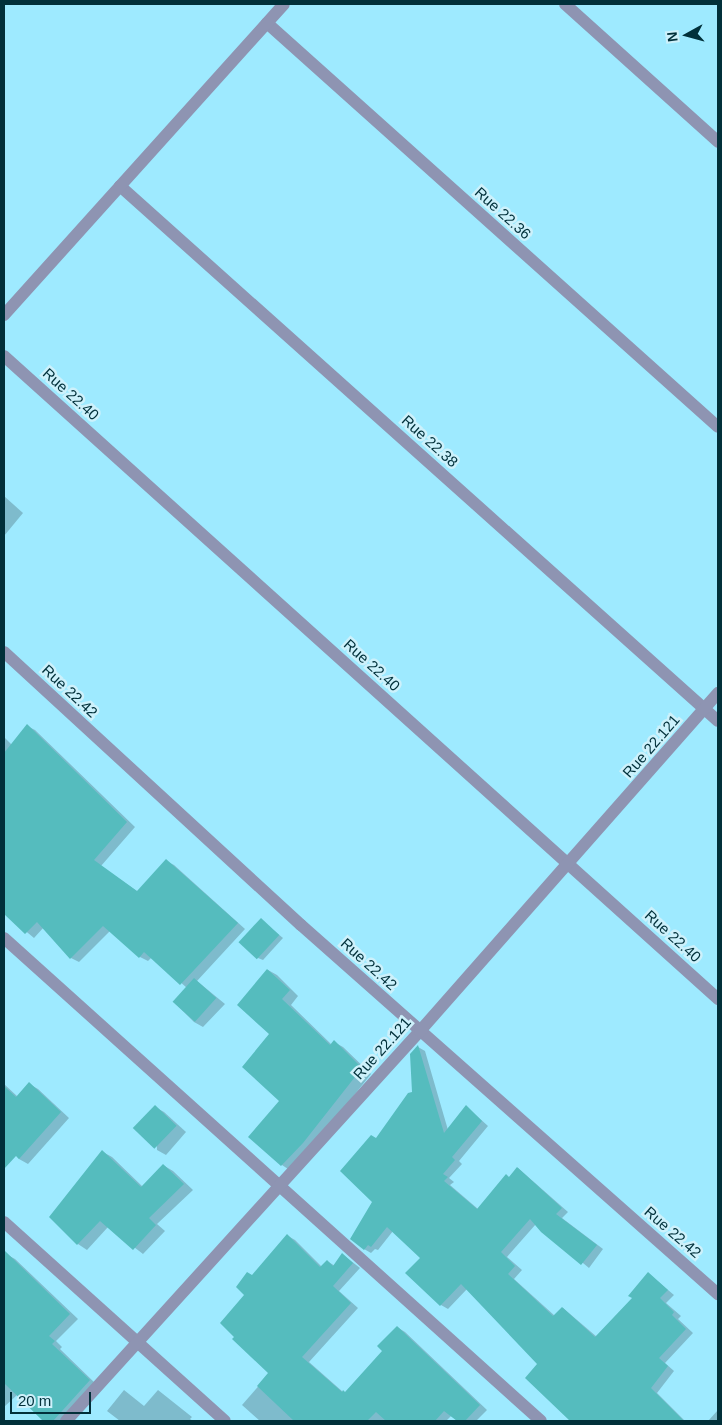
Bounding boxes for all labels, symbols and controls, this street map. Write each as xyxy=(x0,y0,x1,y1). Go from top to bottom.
north arrow xyxy=(662,10,712,60)
text: N xyxy=(664,31,681,43)
street label: Rue 22.36 xyxy=(471,183,535,243)
street label: Rue 22.40 xyxy=(39,364,103,424)
street label: Rue 22.38 xyxy=(398,411,462,471)
street label: Rue 22.40 xyxy=(340,635,404,695)
street label: Rue 22.42 xyxy=(39,661,101,721)
street label: Rue 22.121 xyxy=(619,711,683,781)
street label: Rue 22.40 xyxy=(641,906,705,966)
street label: Rue 22.42 xyxy=(337,934,401,994)
street label: Rue 22.121 xyxy=(349,1013,415,1083)
street label: Rue 22.42 xyxy=(641,1203,705,1261)
scale bar xyxy=(12,1382,94,1414)
text: 20 m xyxy=(18,1392,51,1409)

